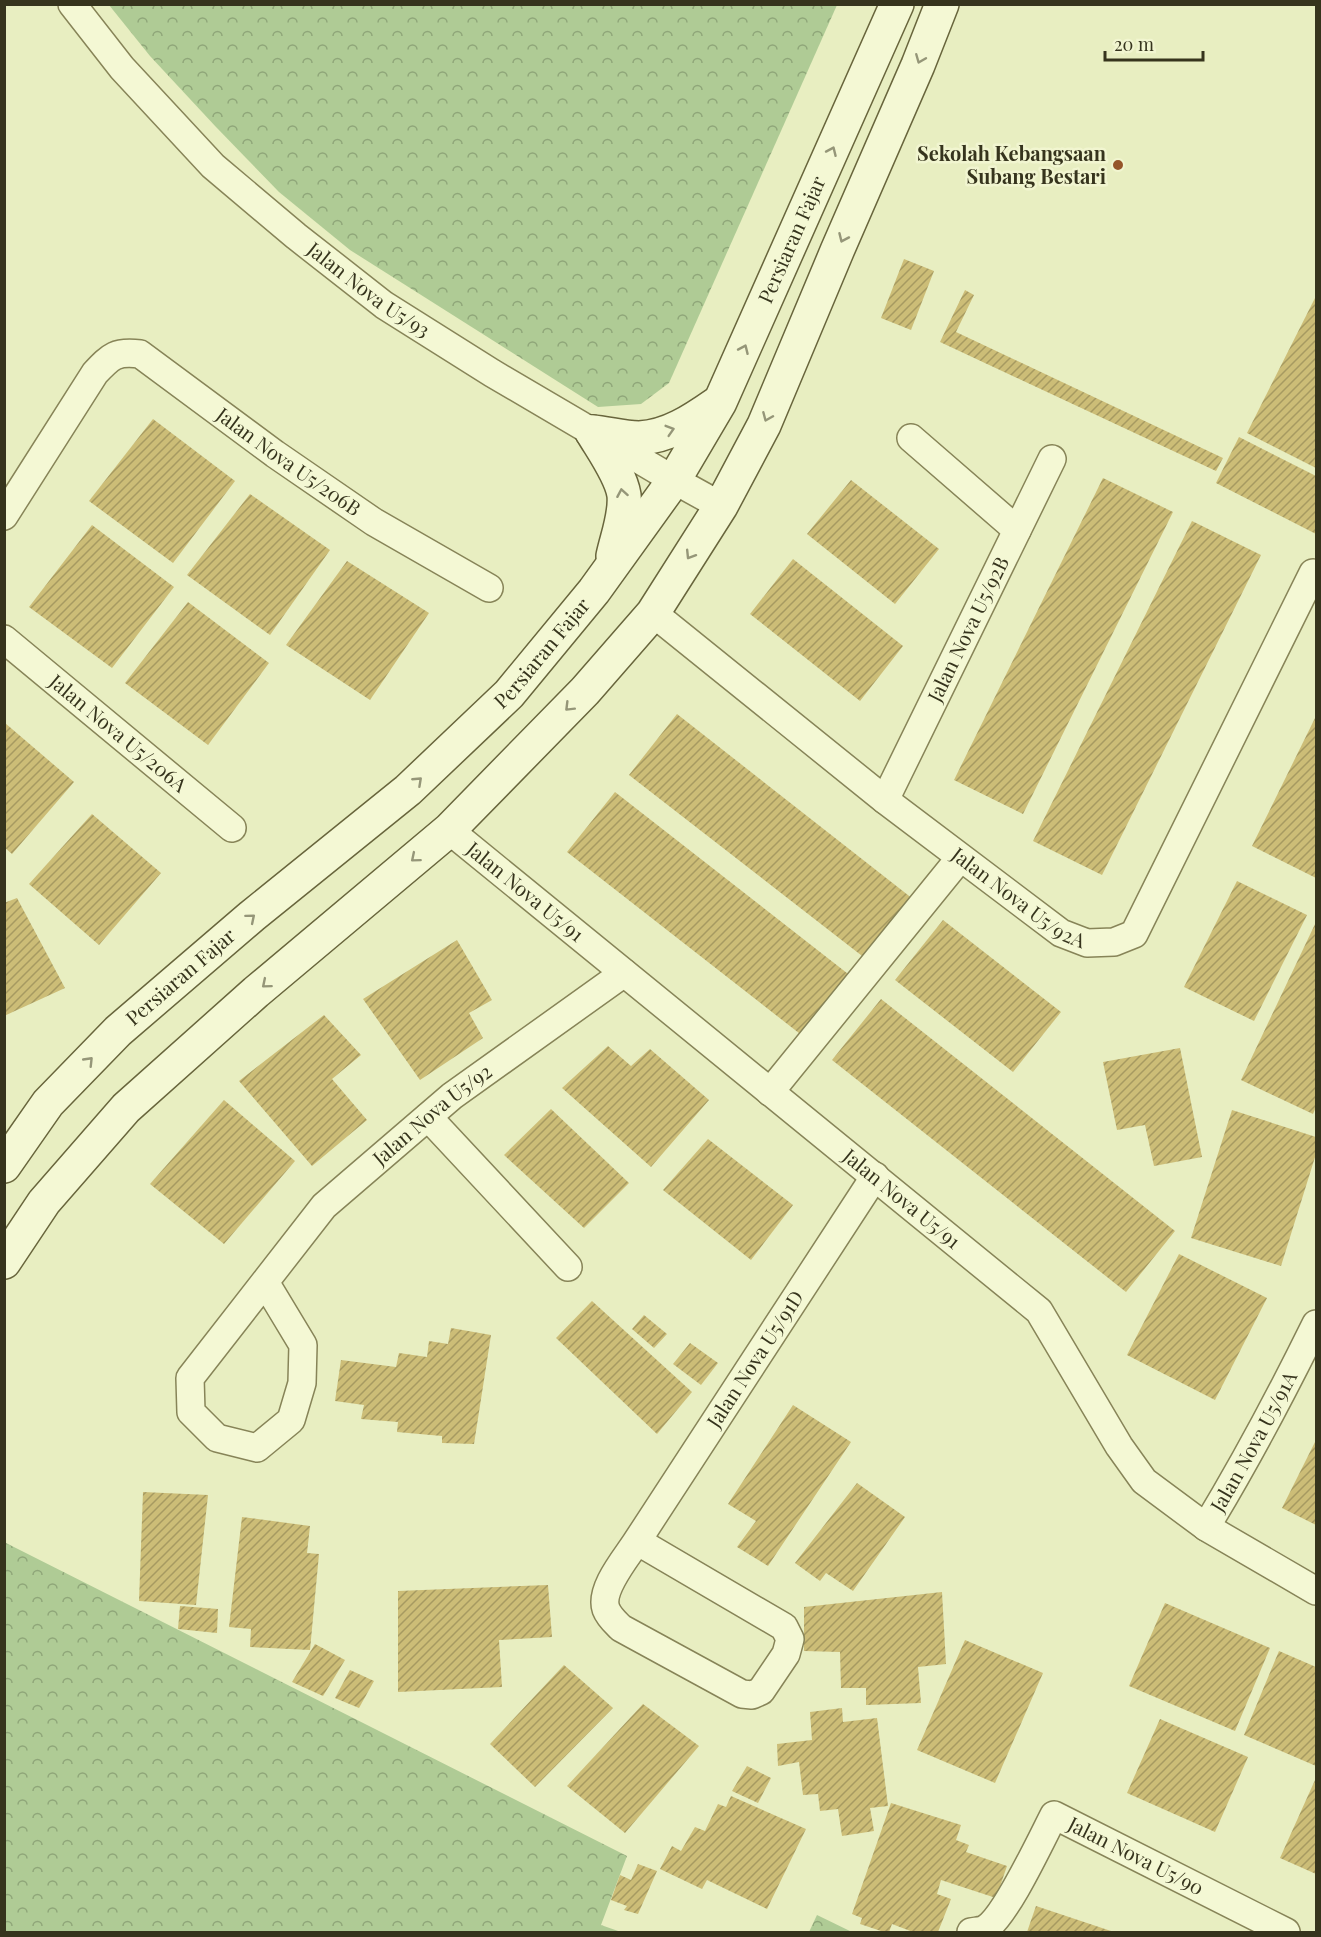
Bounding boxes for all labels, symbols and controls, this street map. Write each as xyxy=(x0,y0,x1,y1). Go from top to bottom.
scale bar xyxy=(1105,24,1202,62)
text: 20 m xyxy=(1114,32,1154,56)
one-way arrow xyxy=(915,53,927,64)
place label: Sekolah Kebangsaan Subang Bestari xyxy=(917,139,1107,189)
one-way arrow xyxy=(824,147,836,158)
marker: Sekolah Kebangsaan Subang Bestari xyxy=(1111,158,1125,172)
street label: Persiaran Fajar xyxy=(751,171,831,307)
one-way arrow xyxy=(838,231,850,242)
street label: Jalan Nova U5/93 xyxy=(302,234,436,343)
one-way arrow xyxy=(736,344,748,355)
street label: Jalan Nova U5/206B xyxy=(211,400,367,521)
one-way arrow xyxy=(762,411,774,422)
one-way arrow xyxy=(664,425,675,438)
one-way arrow xyxy=(616,488,628,498)
one-way arrow xyxy=(685,549,697,559)
street label: Jalan Nova U5/92B xyxy=(920,551,1014,707)
street label: Persiaran Fajar xyxy=(487,591,595,714)
street label: Jalan Nova U5/206A xyxy=(44,667,194,798)
one-way arrow xyxy=(566,700,577,711)
one-way arrow xyxy=(410,777,421,788)
street label: Jalan Nova U5/91 xyxy=(461,834,590,947)
street label: Jalan Nova U5/92A xyxy=(946,840,1090,953)
one-way arrow xyxy=(411,851,422,862)
one-way arrow xyxy=(244,914,255,925)
street label: Persiaran Fajar xyxy=(119,921,240,1031)
one-way arrow xyxy=(262,977,273,988)
one-way arrow xyxy=(82,1057,93,1067)
street label: Jalan Nova U5/92 xyxy=(365,1057,497,1171)
street label: Jalan Nova U5/91 xyxy=(837,1141,967,1254)
street label: Jalan Nova U5/91D xyxy=(699,1284,809,1433)
street label: Jalan Nova U5/91A xyxy=(1203,1366,1302,1517)
street label: Jalan Nova U5/90 xyxy=(1063,1809,1209,1900)

